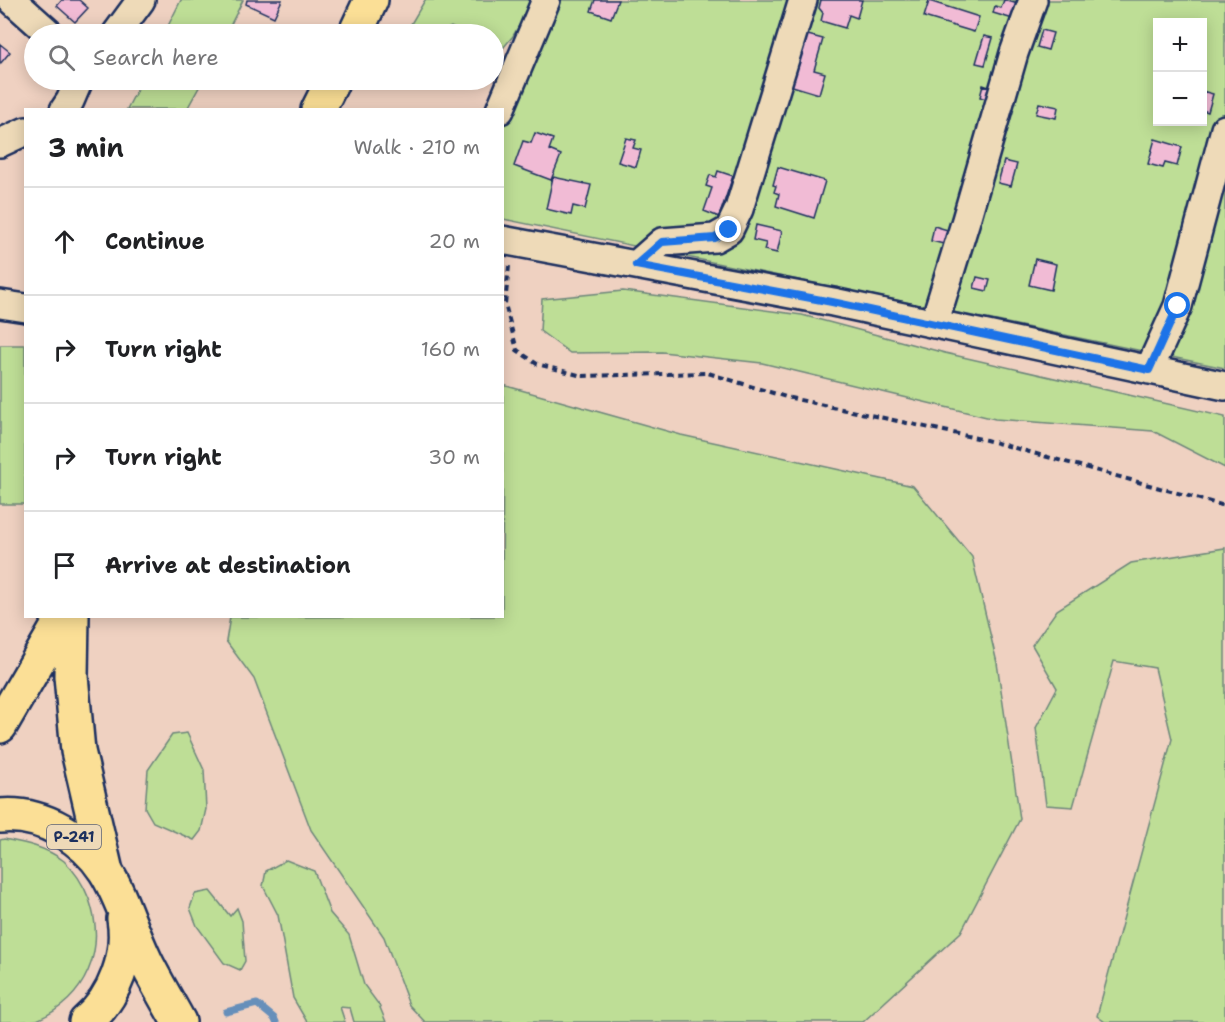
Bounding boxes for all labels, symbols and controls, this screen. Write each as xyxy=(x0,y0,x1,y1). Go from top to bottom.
map controls xyxy=(1153,18,1207,126)
button: + xyxy=(1153,18,1207,72)
search box xyxy=(24,24,504,90)
icon: search xyxy=(45,41,78,74)
text: Search here xyxy=(93,43,219,72)
button: − xyxy=(1153,72,1207,126)
text: 3 min xyxy=(48,130,124,165)
text: Walk · 210 m xyxy=(354,134,480,160)
route end xyxy=(715,216,741,242)
icon: ahead xyxy=(48,225,81,258)
text: Continue xyxy=(105,227,205,256)
text: 20 m xyxy=(429,228,480,254)
route start xyxy=(1164,292,1190,318)
icon: right xyxy=(48,333,81,366)
text: Turn right xyxy=(105,335,222,364)
text: 160 m xyxy=(421,336,480,362)
icon: right xyxy=(48,441,81,474)
text: Turn right xyxy=(105,443,222,472)
text: 30 m xyxy=(428,444,480,470)
icon: arrive xyxy=(48,549,81,582)
text: Arrive at destination xyxy=(105,551,351,580)
road number: Р-241 xyxy=(47,825,101,849)

